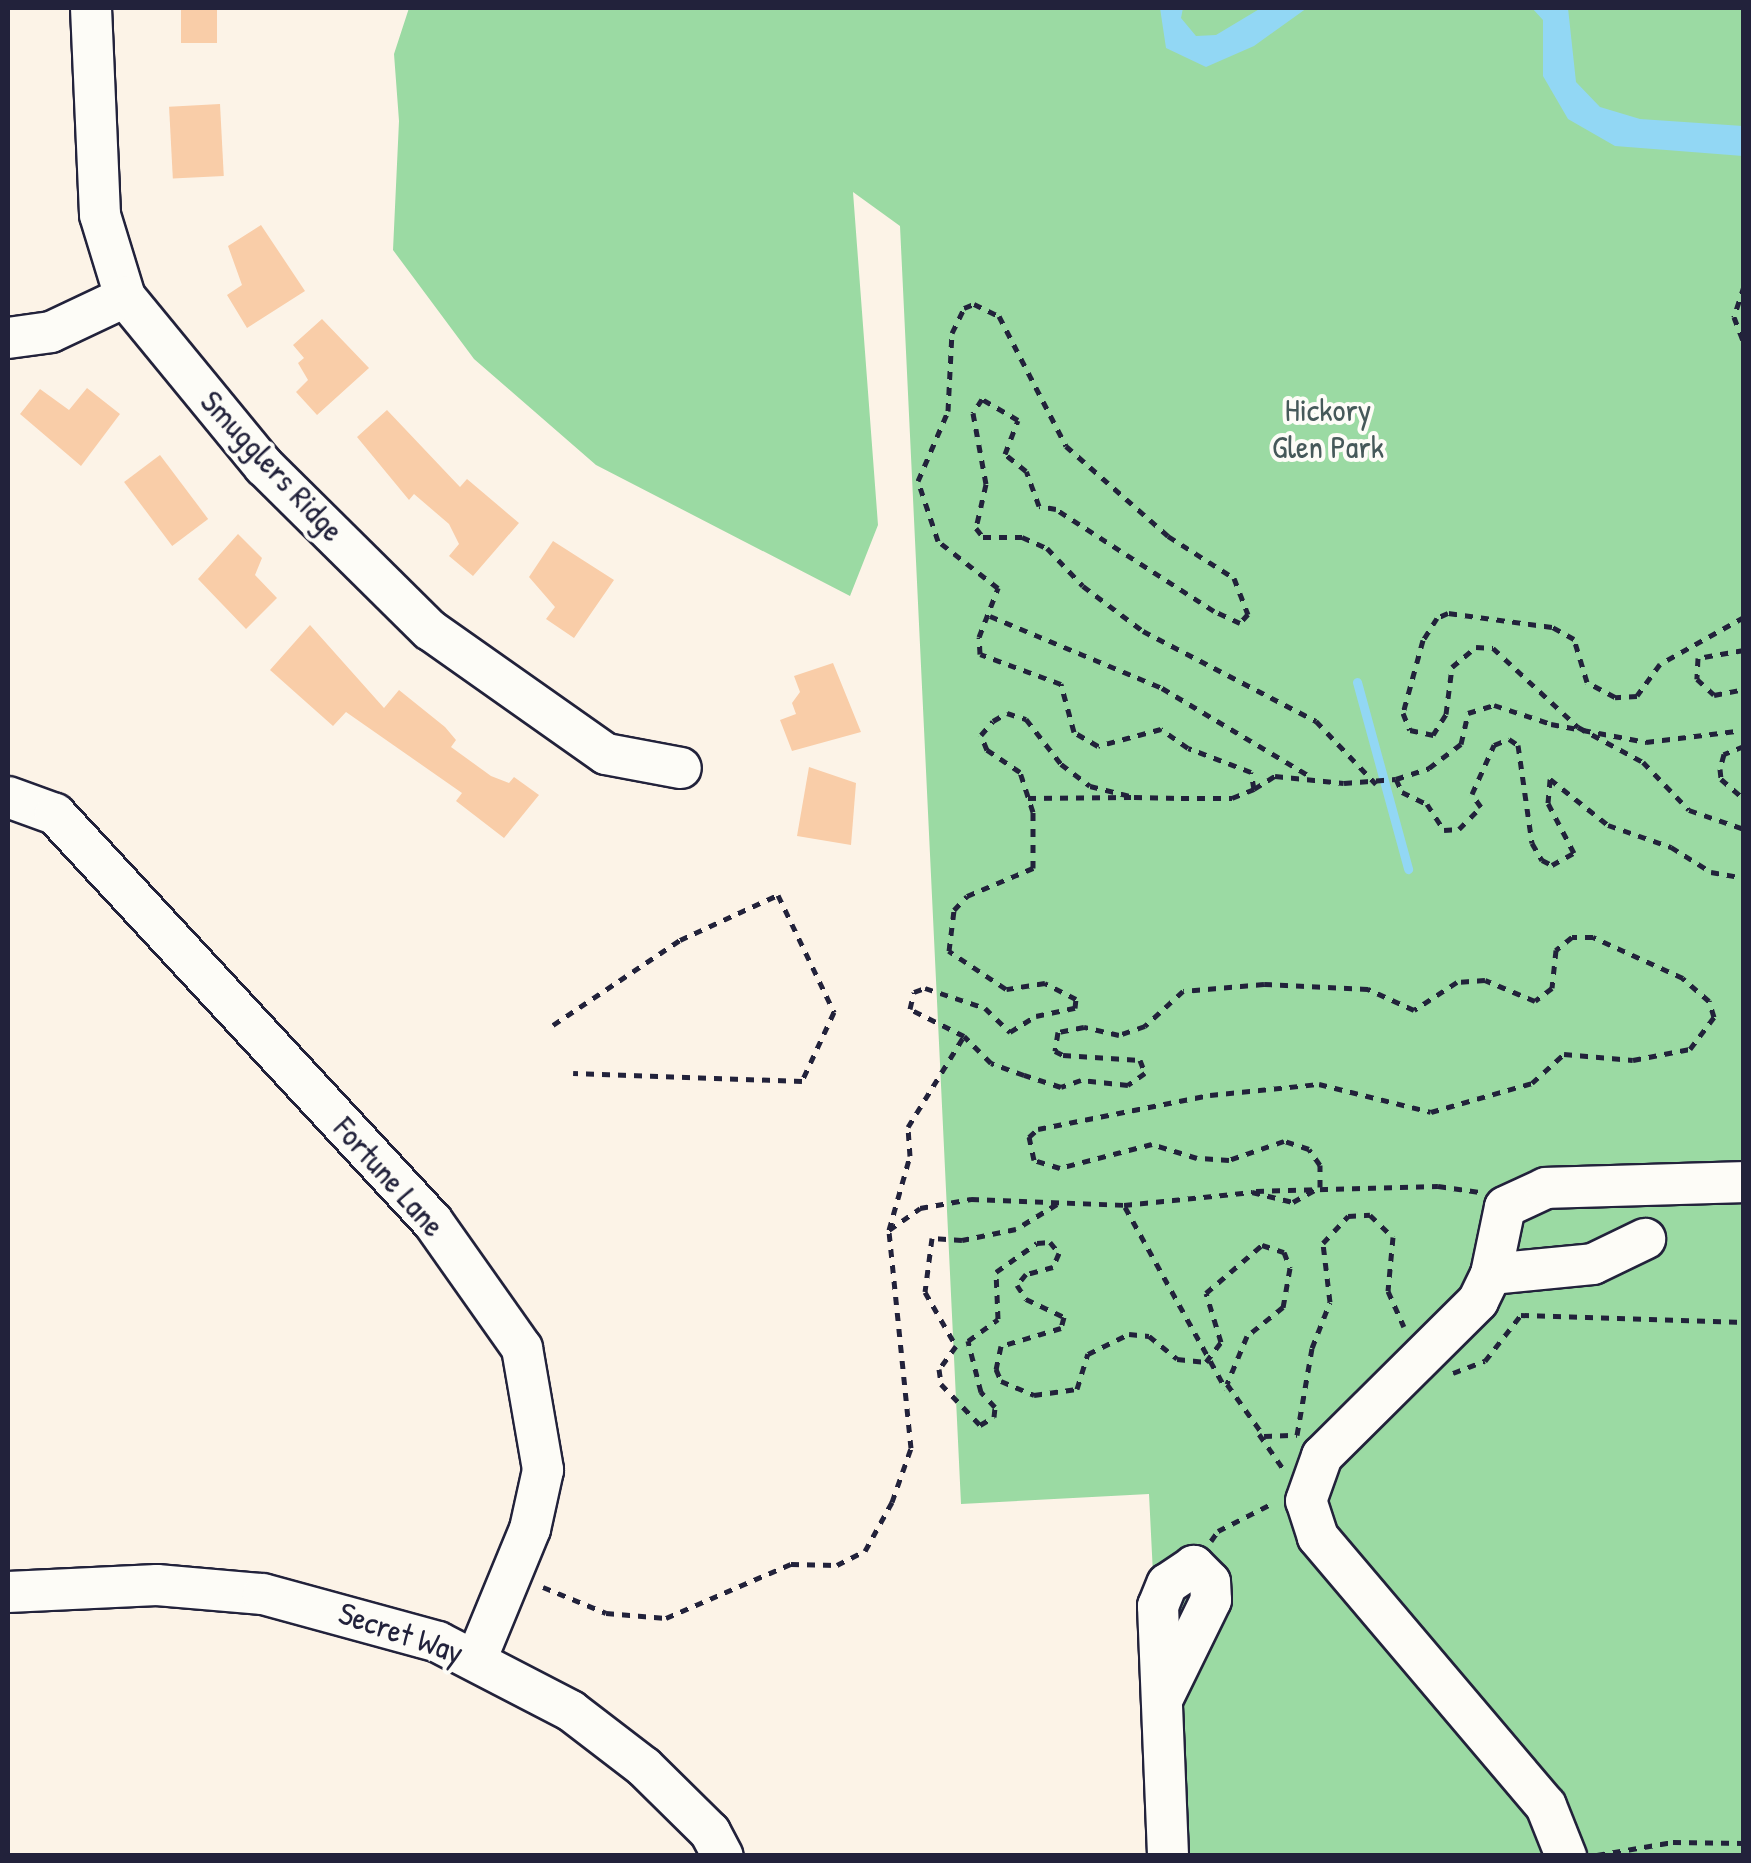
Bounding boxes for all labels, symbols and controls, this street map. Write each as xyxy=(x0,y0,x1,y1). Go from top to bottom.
street label: Smugglers Ridge xyxy=(192,383,352,549)
park label: Hickory Glen Park xyxy=(1272,392,1384,467)
street label: Fortune Lane xyxy=(325,1109,453,1245)
street label: Secret Way xyxy=(334,1594,468,1672)

